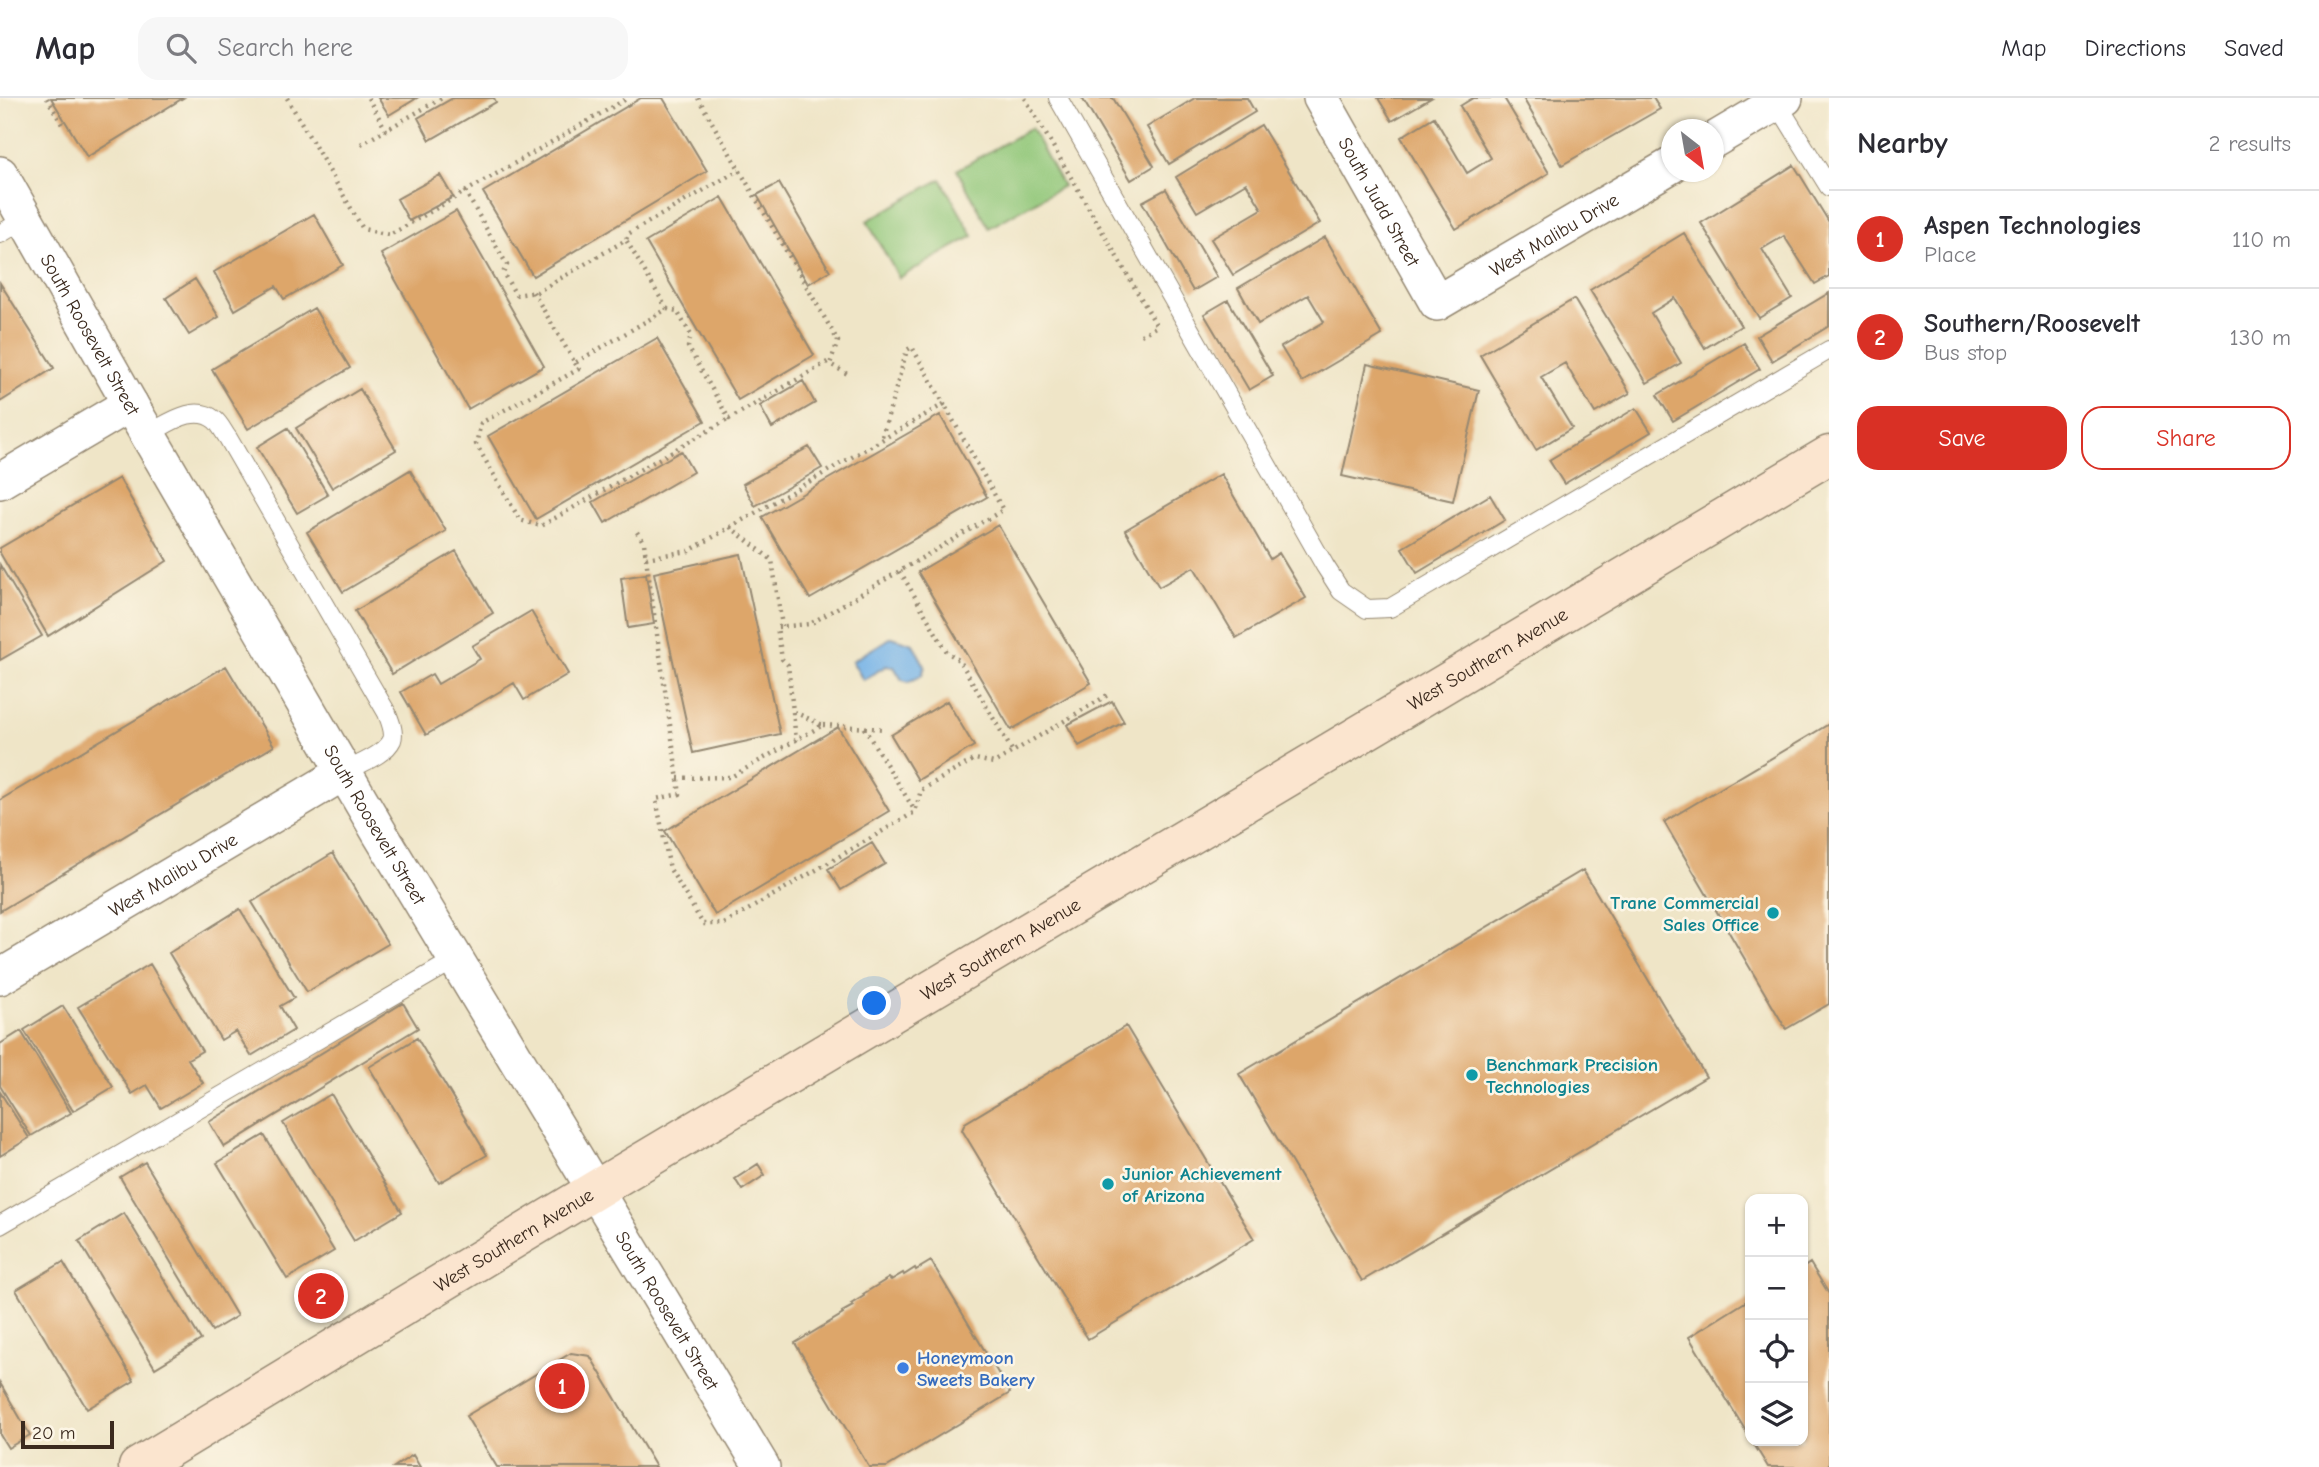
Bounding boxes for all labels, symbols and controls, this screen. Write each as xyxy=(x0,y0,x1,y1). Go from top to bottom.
search box xyxy=(138,17,628,80)
text: Map xyxy=(35,29,96,67)
icon: search xyxy=(162,29,200,67)
text: Search here xyxy=(218,33,353,63)
text: Map xyxy=(2001,34,2047,62)
text: Directions xyxy=(2085,34,2186,62)
text: Saved xyxy=(2224,34,2284,62)
north arrow xyxy=(1661,119,1724,182)
text: Nearby xyxy=(1857,126,1948,161)
text: 2 results xyxy=(2209,130,2291,157)
street label: South Judd Street xyxy=(1334,134,1424,271)
street label: West Malibu Drive xyxy=(1486,189,1623,282)
text: Aspen Technologies xyxy=(1924,211,2141,241)
text: 1 xyxy=(1875,226,1885,253)
text: 110 m xyxy=(2232,226,2291,253)
text: Place xyxy=(1924,241,1976,268)
street label: South Roosevelt Street xyxy=(35,250,144,420)
text: Southern/Roosevelt xyxy=(1924,309,2140,339)
text: 2 xyxy=(1874,324,1886,351)
text: 130 m xyxy=(2230,324,2291,351)
text: Bus stop xyxy=(1924,339,2007,366)
button: Save xyxy=(1857,406,2067,470)
button: Share xyxy=(2081,406,2291,470)
street label: West Southern Avenue xyxy=(1404,603,1572,715)
street label: South Roosevelt Street xyxy=(319,741,430,909)
street label: West Malibu Drive xyxy=(105,828,242,922)
place label: Trane Commercial Sales Office xyxy=(1610,892,1759,936)
street label: West Southern Avenue xyxy=(917,893,1085,1006)
marker: Trane Commercial Sales Office xyxy=(1765,905,1781,921)
your location xyxy=(857,986,891,1020)
place label: Benchmark Precision Technologies xyxy=(1486,1054,1658,1098)
marker: Benchmark Precision Technologies xyxy=(1464,1067,1480,1083)
place label: Junior Achievement of Arizona xyxy=(1122,1163,1282,1207)
marker: Junior Achievement of Arizona xyxy=(1100,1176,1116,1192)
street label: West Southern Avenue xyxy=(430,1184,598,1297)
map controls xyxy=(1745,1194,1808,1446)
button: + xyxy=(1745,1194,1808,1257)
street label: South Roosevelt Street xyxy=(610,1228,723,1395)
button: − xyxy=(1745,1257,1808,1320)
pin: 2 xyxy=(298,1270,344,1322)
button: locate xyxy=(1745,1320,1808,1383)
place label: Honeymoon Sweets Bakery xyxy=(917,1347,1035,1391)
pin: 1 xyxy=(539,1360,585,1412)
marker: Honeymoon Sweets Bakery xyxy=(895,1360,911,1376)
button: layers xyxy=(1745,1383,1808,1446)
scale bar xyxy=(21,1418,114,1450)
text: 20 m xyxy=(32,1422,76,1444)

